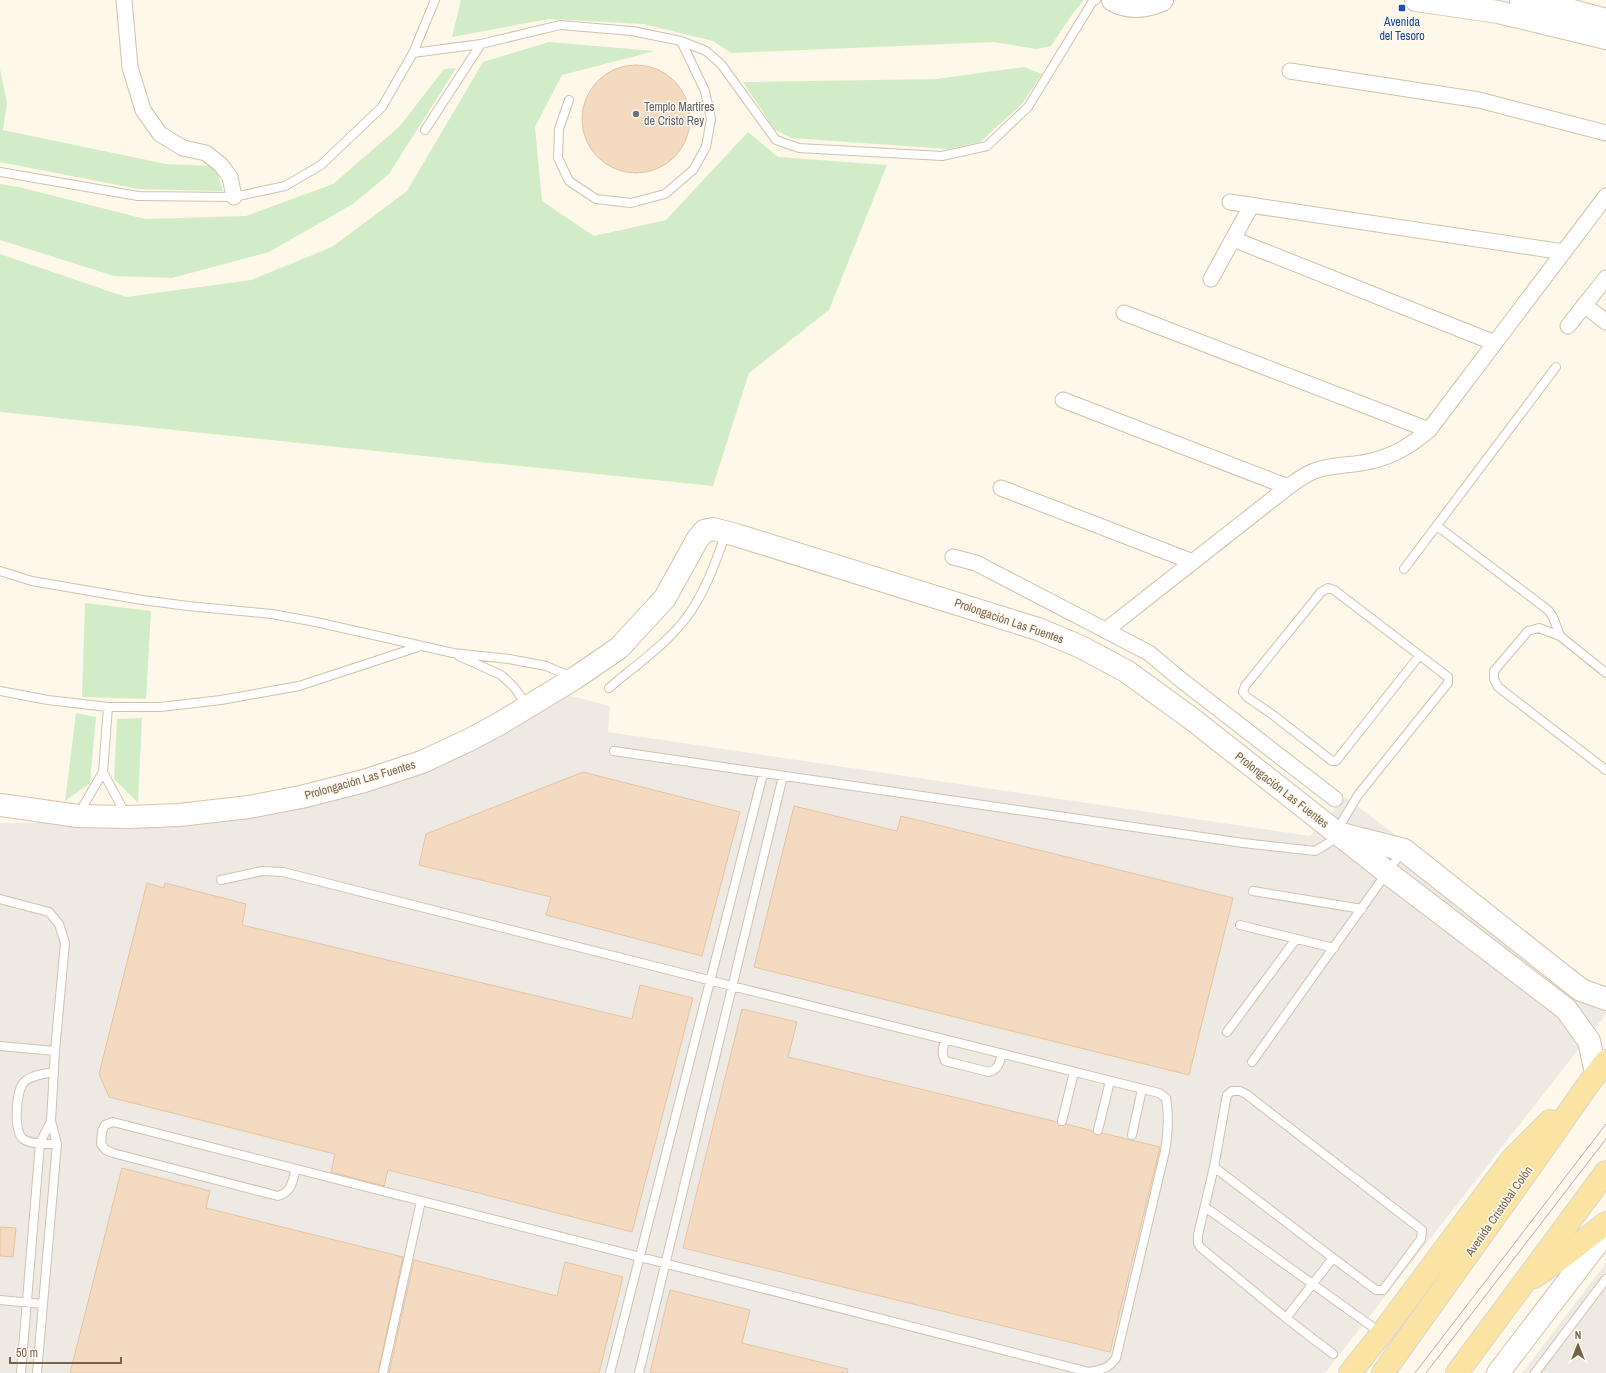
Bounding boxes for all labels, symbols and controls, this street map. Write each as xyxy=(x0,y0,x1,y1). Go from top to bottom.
marker: Avenida del Tesoro xyxy=(1397,3,1407,13)
place label: Avenida del Tesoro xyxy=(1379,14,1425,44)
place label: Templo Martires de Cristo Rey xyxy=(644,99,715,129)
marker: Templo Martires de Cristo Rey xyxy=(631,109,641,119)
street label: Prolongación Las Fuentes xyxy=(952,595,1066,647)
street label: Prolongación Las Fuentes xyxy=(1232,748,1332,832)
street label: Prolongación Las Fuentes xyxy=(303,756,417,804)
street label: Avenida Cristóbal Colón xyxy=(1461,1163,1536,1260)
north arrow xyxy=(1558,1325,1598,1365)
text: N xyxy=(1575,1328,1581,1342)
scale bar xyxy=(10,1339,121,1365)
text: 50 m xyxy=(16,1345,38,1361)

